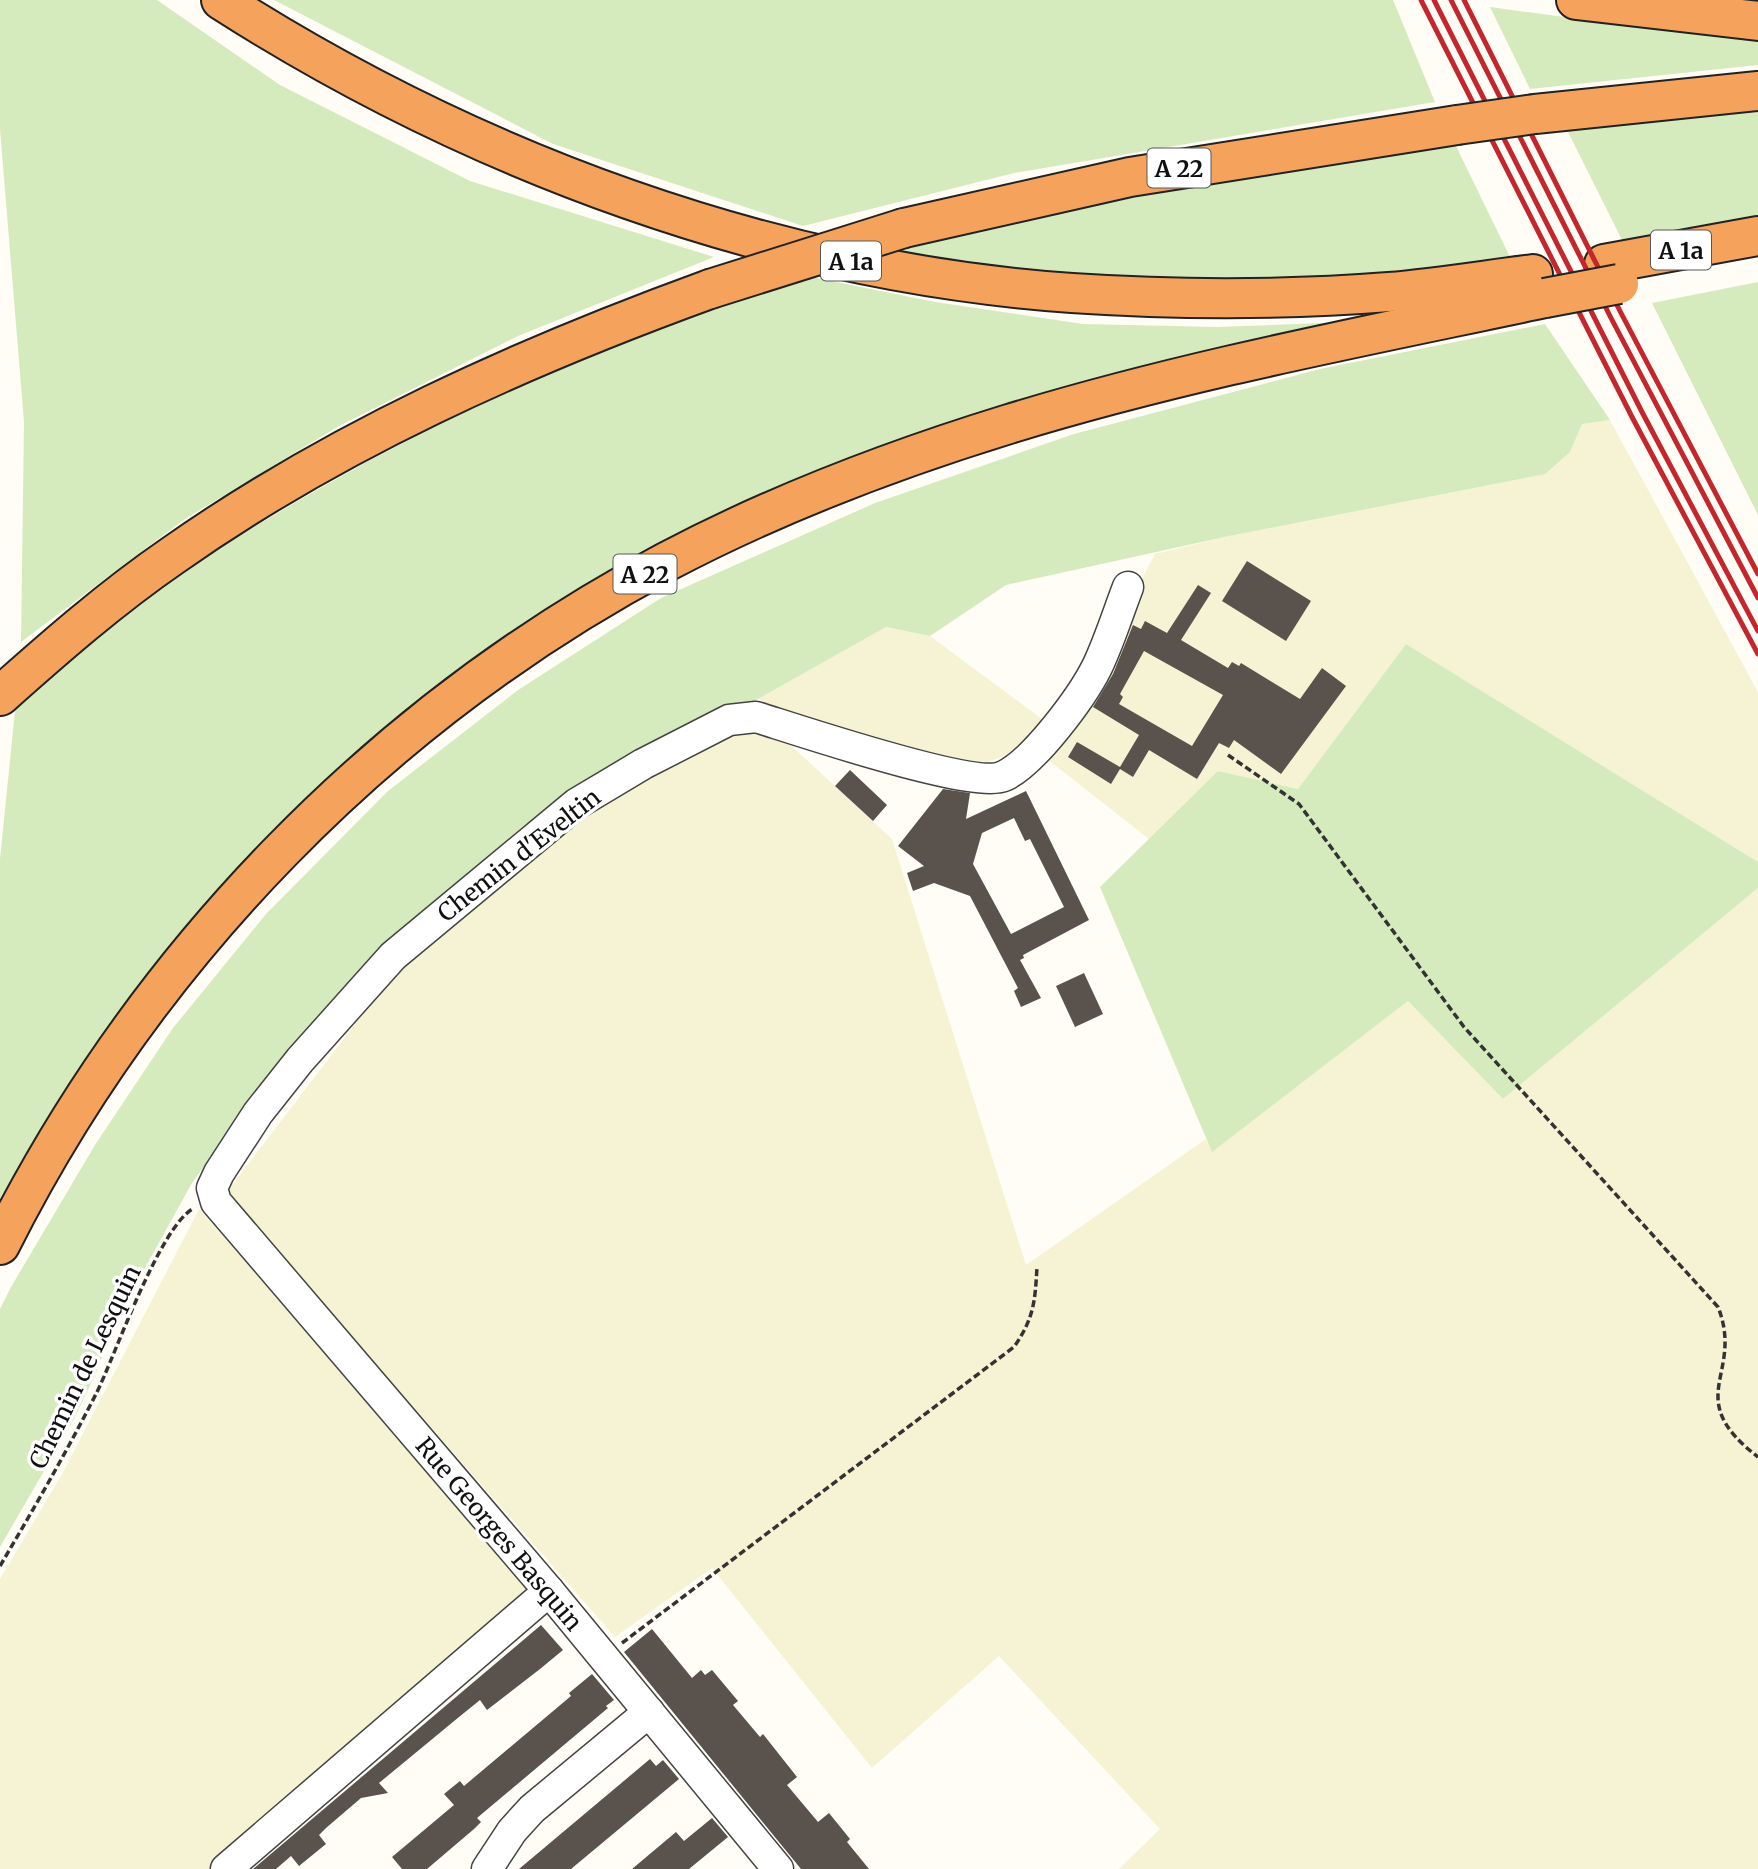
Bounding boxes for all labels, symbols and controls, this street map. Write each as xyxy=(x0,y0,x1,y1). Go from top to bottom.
road number: A 22 xyxy=(1148,148,1210,188)
road number: A 1a xyxy=(1651,230,1711,270)
road number: A 1a xyxy=(821,242,881,280)
road number: A 22 xyxy=(614,554,676,594)
street label: Chemin d'Eveltin xyxy=(431,782,607,928)
street label: Chemin de Lesquin xyxy=(22,1260,148,1474)
street label: Rue Georges Basquin xyxy=(409,1431,589,1637)

